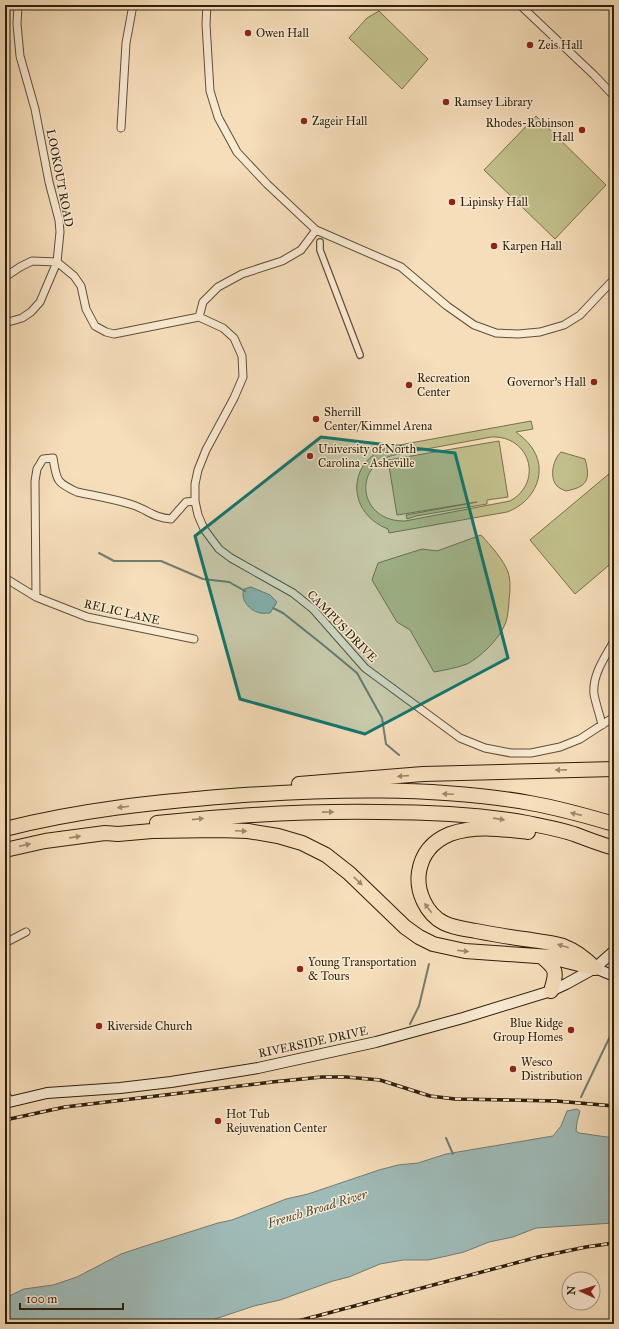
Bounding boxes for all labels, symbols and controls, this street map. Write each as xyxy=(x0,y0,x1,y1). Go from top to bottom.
place label: Owen Hall xyxy=(256,26,310,40)
marker: Owen Hall xyxy=(243,28,253,38)
place label: Zeis Hall xyxy=(538,38,583,52)
marker: Zeis Hall xyxy=(525,40,535,50)
place label: Ramsey Library xyxy=(454,95,533,109)
marker: Ramsey Library xyxy=(441,97,451,107)
place label: Zageir Hall xyxy=(312,114,368,129)
marker: Zageir Hall xyxy=(299,116,309,126)
place label: Rhodes-Robinson Hall xyxy=(485,116,575,144)
marker: Rhodes-Robinson Hall xyxy=(577,125,587,135)
street label: LOOKOUT ROAD xyxy=(44,128,76,228)
place label: Lipinsky Hall xyxy=(460,195,529,209)
marker: Lipinsky Hall xyxy=(447,197,457,207)
place label: Karpen Hall xyxy=(502,239,563,253)
marker: Karpen Hall xyxy=(489,241,499,251)
place label: Recreation Center xyxy=(417,371,471,399)
place label: Governor's Hall xyxy=(507,375,587,389)
marker: Governor's Hall xyxy=(589,377,599,387)
marker: Recreation Center xyxy=(404,380,414,390)
place label: Sherrill Center/Kimmel Arena xyxy=(324,405,433,433)
marker: Sherrill Center/Kimmel Arena xyxy=(311,414,321,424)
place label: University of North Carolina - Asheville xyxy=(318,442,417,470)
marker: University of North Carolina - Asheville xyxy=(305,451,315,461)
street label: CAMPUS DRIVE xyxy=(304,587,380,665)
street label: RELIC LANE xyxy=(83,596,162,628)
one-way arrow xyxy=(555,767,567,774)
one-way arrow xyxy=(397,772,409,779)
one-way arrow xyxy=(442,791,454,798)
one-way arrow xyxy=(117,803,129,810)
one-way arrow xyxy=(322,809,335,815)
one-way arrow xyxy=(570,810,583,816)
one-way arrow xyxy=(192,815,204,822)
one-way arrow xyxy=(493,816,505,822)
one-way arrow xyxy=(235,828,248,834)
one-way arrow xyxy=(69,834,81,840)
one-way arrow xyxy=(19,842,31,848)
one-way arrow xyxy=(353,876,363,886)
one-way arrow xyxy=(424,902,432,913)
one-way arrow xyxy=(556,943,568,949)
one-way arrow xyxy=(457,948,470,954)
place label: Young Transportation & Tours xyxy=(308,955,417,983)
marker: Young Transportation & Tours xyxy=(295,964,305,974)
place label: Blue Ridge Group Homes xyxy=(493,1016,563,1044)
place label: Riverside Church xyxy=(107,1019,193,1033)
marker: Riverside Church xyxy=(94,1021,104,1031)
street label: RIVERSIDE DRIVE xyxy=(257,1023,369,1060)
marker: Blue Ridge Group Homes xyxy=(566,1025,576,1035)
place label: Wesco Distribution xyxy=(521,1055,583,1083)
marker: Wesco Distribution xyxy=(508,1064,518,1074)
place label: Hot Tub Rejuvenation Center xyxy=(226,1107,327,1135)
marker: Hot Tub Rejuvenation Center xyxy=(213,1116,223,1126)
water label: French Broad River xyxy=(265,1186,370,1232)
north arrow xyxy=(561,1271,601,1311)
scale bar xyxy=(20,1285,123,1311)
text: N xyxy=(565,1285,578,1296)
text: 100 m xyxy=(26,1292,57,1306)

